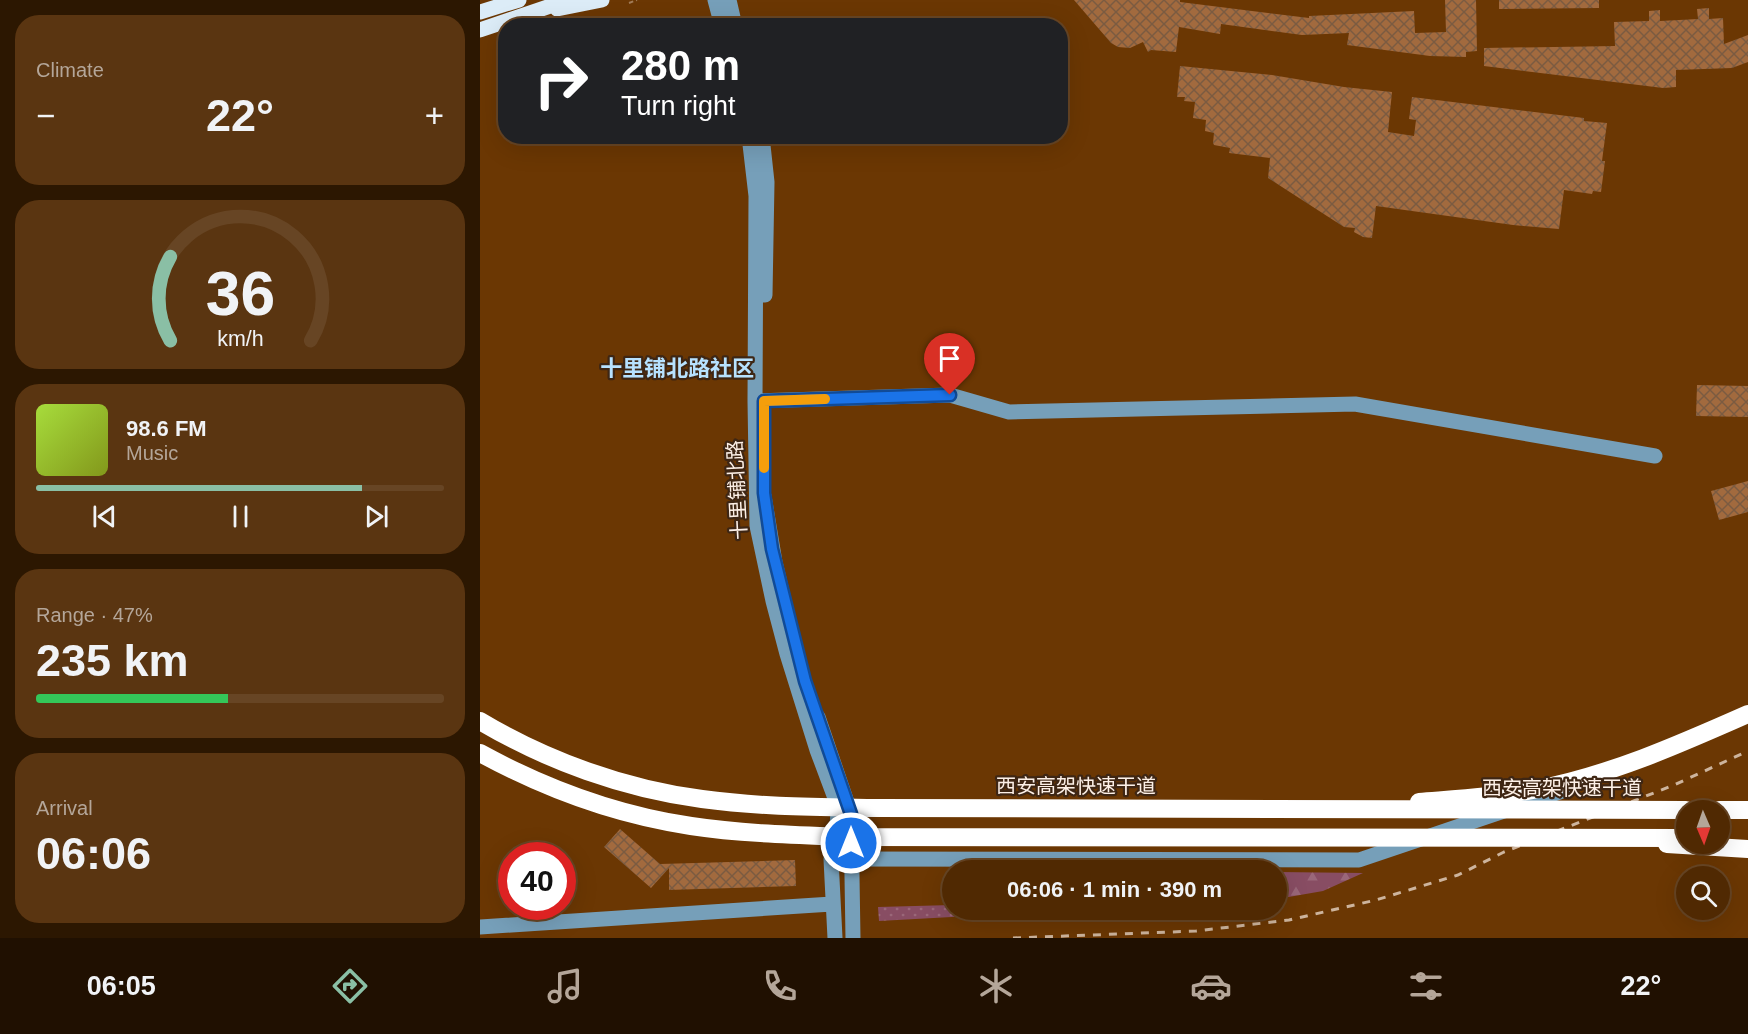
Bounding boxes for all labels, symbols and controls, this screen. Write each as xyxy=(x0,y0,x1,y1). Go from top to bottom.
icon: right xyxy=(522,42,600,120)
text: 280 m xyxy=(621,42,740,89)
text: Climate xyxy=(36,59,104,81)
text: 22° xyxy=(206,90,274,141)
text: Turn right xyxy=(621,91,736,121)
text: − xyxy=(36,97,55,134)
text: + xyxy=(425,97,444,134)
text: 36 xyxy=(205,260,275,329)
text: km/h xyxy=(217,328,263,352)
pin xyxy=(924,333,975,395)
icon: arrive xyxy=(933,342,966,375)
district label: 十里铺北路社区 xyxy=(600,356,754,381)
text: 98.6 FM xyxy=(126,416,207,441)
street label: 十里铺北路 xyxy=(723,439,751,541)
text: Music xyxy=(126,442,178,464)
icon: previous xyxy=(88,500,121,533)
icon: pause xyxy=(224,500,257,533)
icon: next xyxy=(360,500,393,533)
text: Range · 47% xyxy=(36,604,153,626)
text: 235 km xyxy=(36,635,189,686)
street label: 西安高架快速干道 xyxy=(996,775,1156,797)
street label: 西安高架快速干道 xyxy=(1482,777,1642,799)
text: Arrival xyxy=(36,797,93,819)
north arrow xyxy=(1676,800,1730,854)
map controls xyxy=(1676,800,1730,920)
position arrow xyxy=(819,811,883,875)
text: 06:06 xyxy=(36,828,151,879)
speed limit sign: 40 xyxy=(498,842,576,920)
button: search xyxy=(1676,866,1730,920)
text: 06:06 · 1 min · 390 m xyxy=(1007,877,1222,902)
icon: directions xyxy=(329,965,371,1007)
icon: music xyxy=(544,965,586,1007)
icon: phone xyxy=(759,965,801,1007)
icon: climate xyxy=(975,965,1017,1007)
icon: car xyxy=(1190,965,1232,1007)
icon: filters xyxy=(1405,965,1447,1007)
text: 06:05 xyxy=(87,971,156,1001)
text: 22° xyxy=(1620,971,1661,1001)

